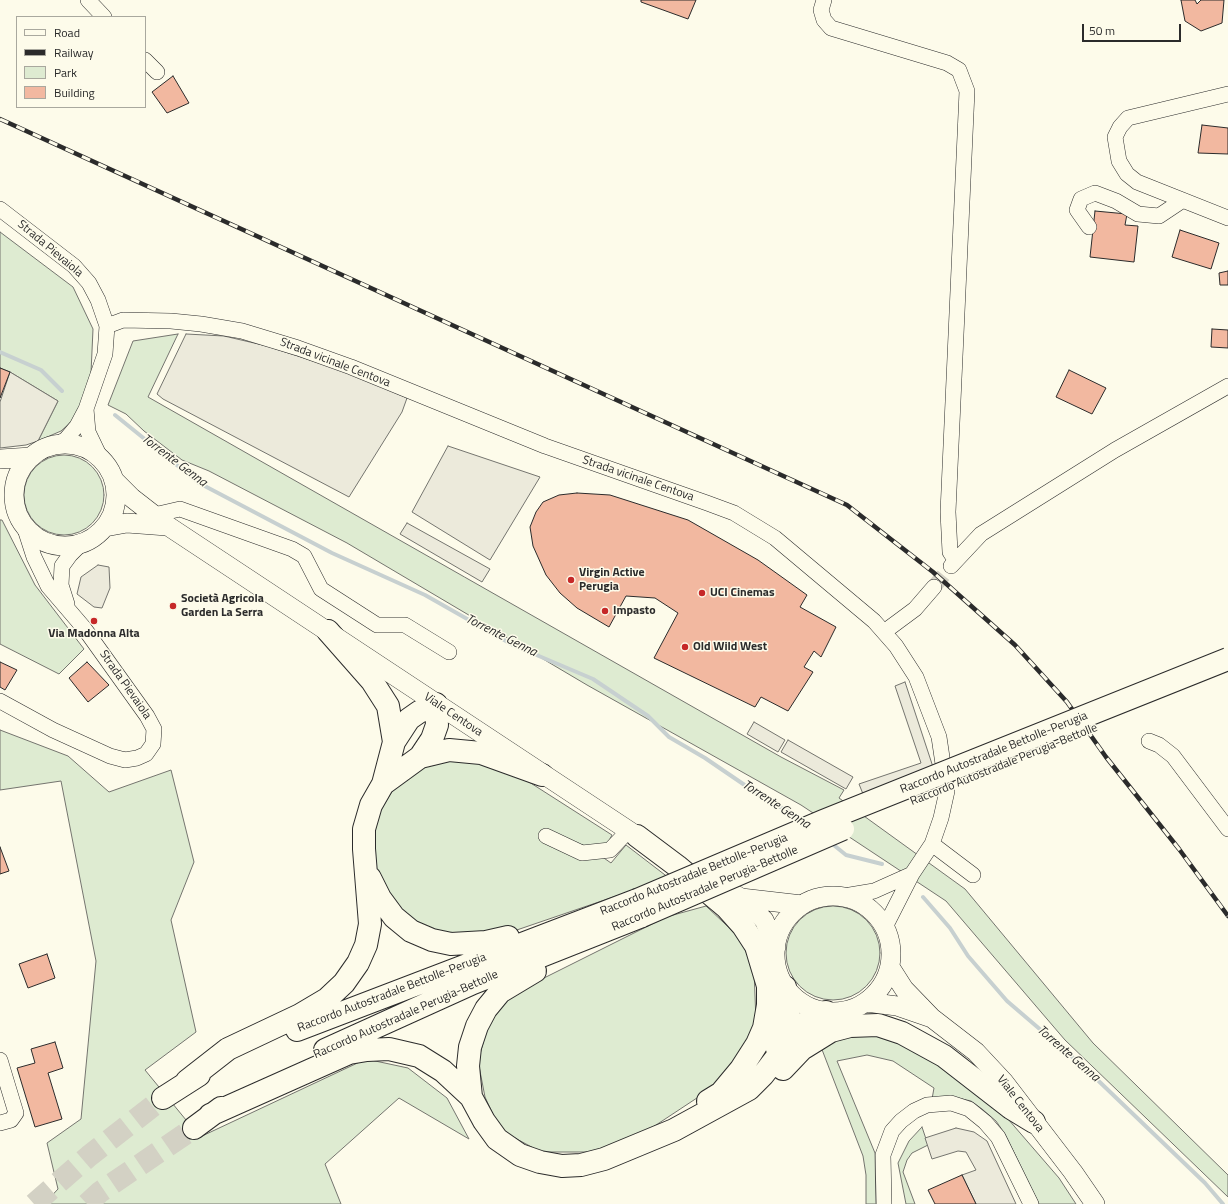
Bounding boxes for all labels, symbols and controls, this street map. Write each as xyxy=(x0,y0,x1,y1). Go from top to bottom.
legend xyxy=(16,16,146,108)
scale bar xyxy=(1084,16,1183,42)
text: 50 m xyxy=(1089,21,1115,40)
text: Road xyxy=(54,23,80,42)
text: Railway xyxy=(54,43,94,62)
text: Park xyxy=(54,63,77,82)
text: Building xyxy=(54,83,95,102)
street label: Strada Pievaiola xyxy=(14,217,86,281)
street label: Strada vicinale Centova xyxy=(278,335,392,391)
water label: Torrente Genna xyxy=(138,431,210,491)
street label: Strada vicinale Centova xyxy=(580,453,696,505)
place label: Virgin Active Perugia xyxy=(579,566,645,594)
marker: Virgin Active Perugia xyxy=(566,575,576,585)
place label: UCI Cinemas xyxy=(710,586,775,600)
marker: UCI Cinemas xyxy=(697,588,707,598)
place label: Società Agricola Garden La Serra xyxy=(181,592,264,620)
marker: Società Agricola Garden La Serra xyxy=(168,601,178,611)
place label: Impasto xyxy=(613,604,656,618)
marker: Impasto xyxy=(600,606,610,616)
water label: Torrente Genna xyxy=(463,611,539,661)
marker: Via Madonna Alta xyxy=(89,616,99,626)
place label: Via Madonna Alta xyxy=(48,627,140,641)
place label: Old Wild West xyxy=(693,640,767,654)
marker: Old Wild West xyxy=(680,642,690,652)
street label: Strada Pievaiola xyxy=(96,648,154,722)
street label: Viale Centova xyxy=(421,690,485,740)
street label: Raccordo Autostradale Bettolle-Perugia xyxy=(898,709,1090,797)
street label: Raccordo Autostradale Perugia-Bettolle xyxy=(908,721,1100,809)
water label: Torrente Genna xyxy=(739,777,813,833)
street label: Raccordo Autostradale Bettolle-Perugia xyxy=(598,831,790,919)
street label: Raccordo Autostradale Perugia-Bettolle xyxy=(610,843,800,935)
street label: Raccordo Autostradale Bettolle-Perugia xyxy=(296,950,488,1036)
street label: Raccordo Autostradale Perugia-Bettolle xyxy=(311,968,501,1062)
water label: Torrente Genna xyxy=(1033,1023,1103,1085)
street label: Viale Centova xyxy=(993,1073,1047,1135)

